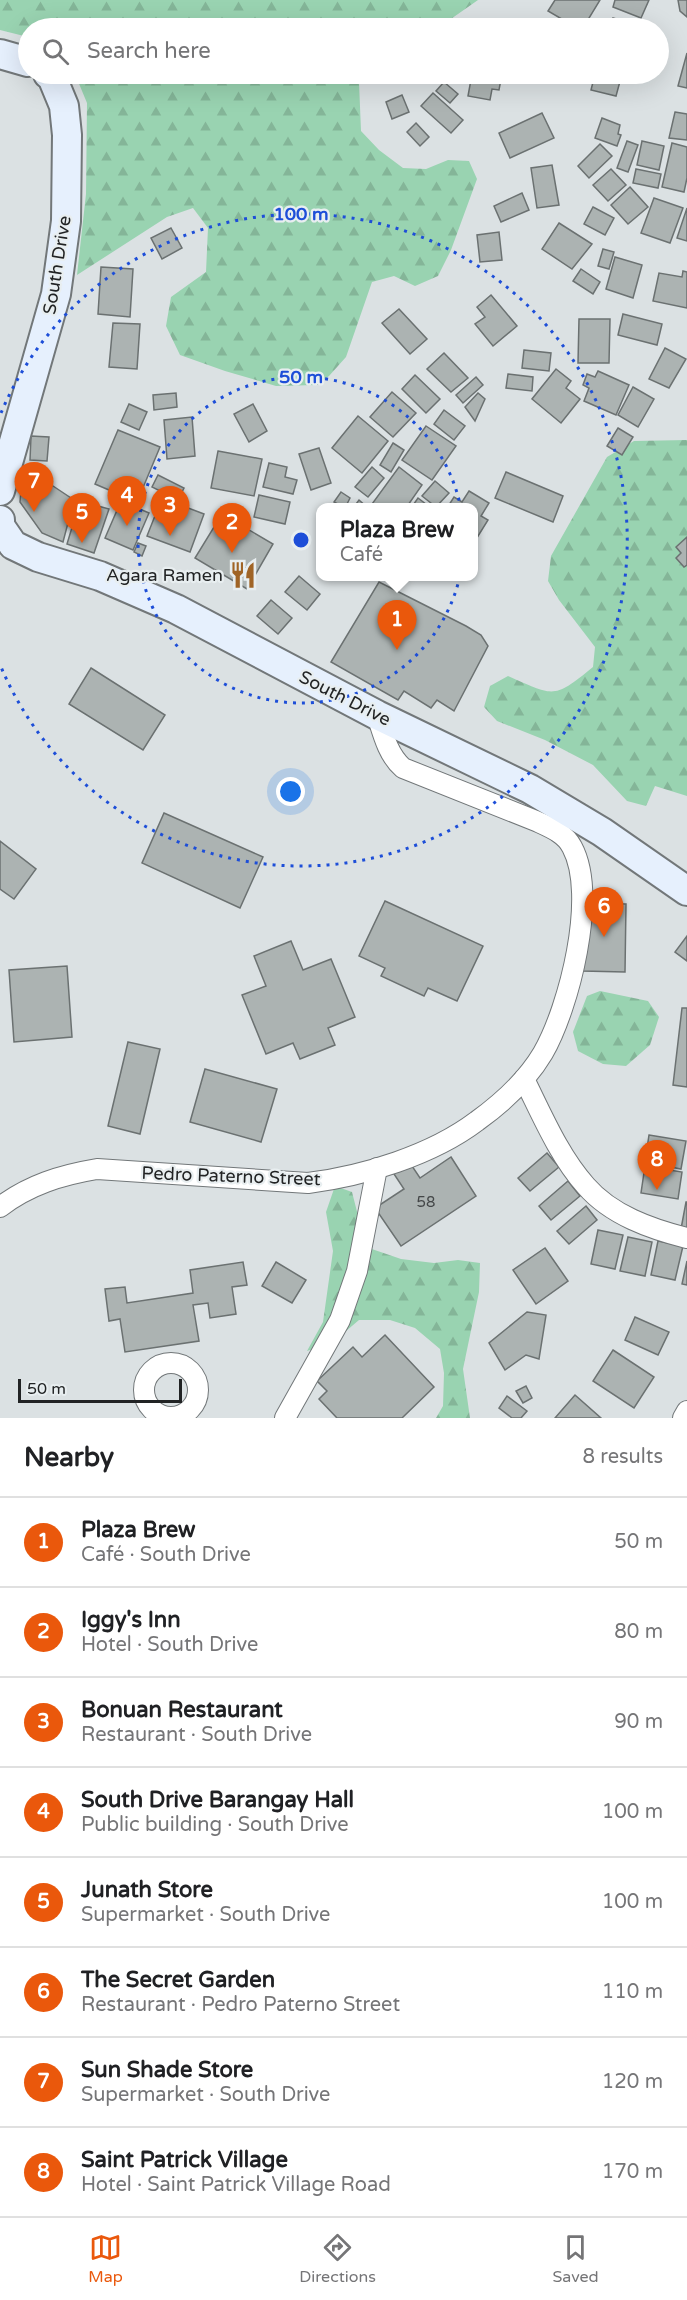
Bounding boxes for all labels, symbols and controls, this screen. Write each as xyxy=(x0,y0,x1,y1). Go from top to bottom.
search box xyxy=(18,18,669,84)
icon: search xyxy=(39,35,72,68)
text: Search here xyxy=(87,38,211,64)
text: 100 m xyxy=(273,203,329,225)
street label: South Drive xyxy=(38,214,76,316)
text: 50 m xyxy=(279,366,323,388)
pin: 7 xyxy=(15,462,54,512)
pin: 4 xyxy=(108,476,146,526)
pin: 3 xyxy=(150,486,190,536)
pin: 5 xyxy=(62,494,101,543)
popup xyxy=(316,503,478,581)
pin: 2 xyxy=(212,504,252,553)
text: Plaza Brew xyxy=(340,517,454,543)
centre of rings xyxy=(291,530,311,550)
text: Café xyxy=(340,543,383,567)
restaurant icon: Agara Ramen xyxy=(228,560,258,590)
place label: Agara Ramen xyxy=(106,564,223,586)
pin: 1 xyxy=(378,600,416,650)
street label: South Drive xyxy=(296,666,394,730)
your location xyxy=(276,777,305,806)
pin: 6 xyxy=(584,888,624,937)
pin: 8 xyxy=(638,1140,676,1190)
street label: Pedro Paterno Street xyxy=(141,1162,321,1190)
house number: 58 xyxy=(417,1193,435,1211)
scale bar xyxy=(18,1376,182,1404)
text: 50 m xyxy=(27,1379,66,1399)
text: Nearby xyxy=(24,1442,114,1473)
text: 8 results xyxy=(583,1445,663,1469)
text: Plaza Brew xyxy=(81,1517,196,1543)
text: 1 xyxy=(37,1530,50,1554)
text: 50 m xyxy=(614,1530,663,1554)
text: Café · South Drive xyxy=(81,1543,251,1567)
text: Iggy's Inn xyxy=(81,1607,181,1633)
text: 2 xyxy=(37,1620,50,1644)
text: 80 m xyxy=(614,1620,663,1644)
text: Hotel · South Drive xyxy=(81,1633,258,1657)
text: Bonuan Restaurant xyxy=(81,1697,283,1723)
text: 3 xyxy=(37,1710,50,1734)
text: 90 m xyxy=(614,1710,663,1734)
text: Restaurant · South Drive xyxy=(81,1723,312,1747)
text: South Drive Barangay Hall xyxy=(81,1787,354,1813)
text: 4 xyxy=(37,1800,50,1824)
text: 100 m xyxy=(602,1800,663,1824)
text: Public building · South Drive xyxy=(81,1813,349,1837)
text: Junath Store xyxy=(81,1877,213,1903)
text: 5 xyxy=(37,1890,50,1914)
text: 100 m xyxy=(602,1890,663,1914)
text: Supermarket · South Drive xyxy=(81,1903,330,1927)
text: The Secret Garden xyxy=(81,1967,275,1993)
text: 6 xyxy=(37,1980,50,2004)
text: 110 m xyxy=(602,1980,663,2004)
text: Restaurant · Pedro Paterno Street xyxy=(81,1993,400,2017)
text: Sun Shade Store xyxy=(81,2057,253,2083)
text: 7 xyxy=(37,2070,50,2094)
text: 120 m xyxy=(602,2070,663,2094)
text: Supermarket · South Drive xyxy=(81,2083,330,2107)
text: Saint Patrick Village xyxy=(81,2147,288,2173)
text: 8 xyxy=(37,2160,50,2184)
text: 170 m xyxy=(602,2160,663,2184)
text: Hotel · Saint Patrick Village Road xyxy=(81,2173,391,2197)
tab: Map xyxy=(88,2231,123,2287)
tab: Directions xyxy=(299,2231,376,2287)
tab: Saved xyxy=(552,2231,599,2287)

